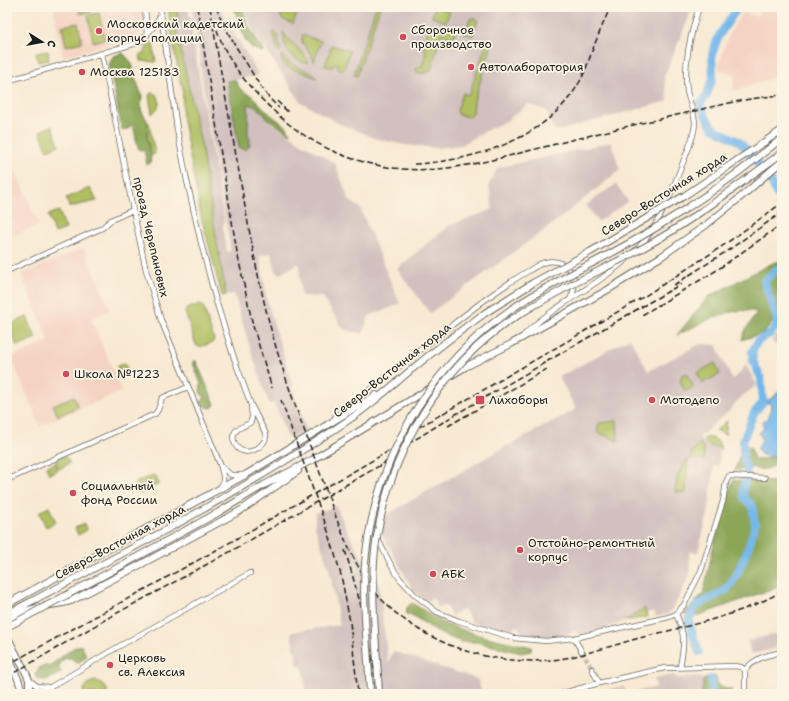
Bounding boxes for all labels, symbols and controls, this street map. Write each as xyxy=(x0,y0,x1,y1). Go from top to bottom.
place label: Московский кадетский корпус полиции xyxy=(107,16,245,46)
north arrow xyxy=(22,22,62,62)
place label: Сборочное производство xyxy=(411,22,492,52)
marker: Московский кадетский корпус полиции xyxy=(94,26,104,36)
marker: Сборочное производство xyxy=(398,32,408,42)
text: С xyxy=(43,39,59,49)
place label: Автолаборатория xyxy=(479,59,584,75)
marker: Автолаборатория xyxy=(466,62,476,72)
place label: Москва 125183 xyxy=(90,64,179,80)
marker: Москва 125183 xyxy=(77,67,87,77)
street label: Северо-Восточная хорда xyxy=(598,148,730,239)
street label: проезд Черепановых xyxy=(129,175,173,299)
street label: Северо-Восточная хорда xyxy=(330,319,455,421)
place label: Школа №1223 xyxy=(74,366,160,382)
marker: Школа №1223 xyxy=(61,369,71,379)
place label: Лихоборы xyxy=(489,392,548,408)
place label: Мотодепо xyxy=(660,392,720,408)
marker: Лихоборы xyxy=(474,394,486,406)
marker: Мотодепо xyxy=(647,395,657,405)
place label: Социальный фонд России xyxy=(81,478,157,508)
marker: Социальный фонд России xyxy=(68,488,78,498)
street label: Северо-Восточная хорда xyxy=(52,501,188,583)
place label: Отстойно-ремонтный корпус xyxy=(528,535,655,565)
marker: Отстойно-ремонтный корпус xyxy=(515,545,525,555)
place label: АБК xyxy=(441,566,465,582)
marker: АБК xyxy=(428,569,438,579)
place label: Церковь св. Алексия xyxy=(118,650,185,680)
marker: Церковь св. Алексия xyxy=(105,660,115,670)

